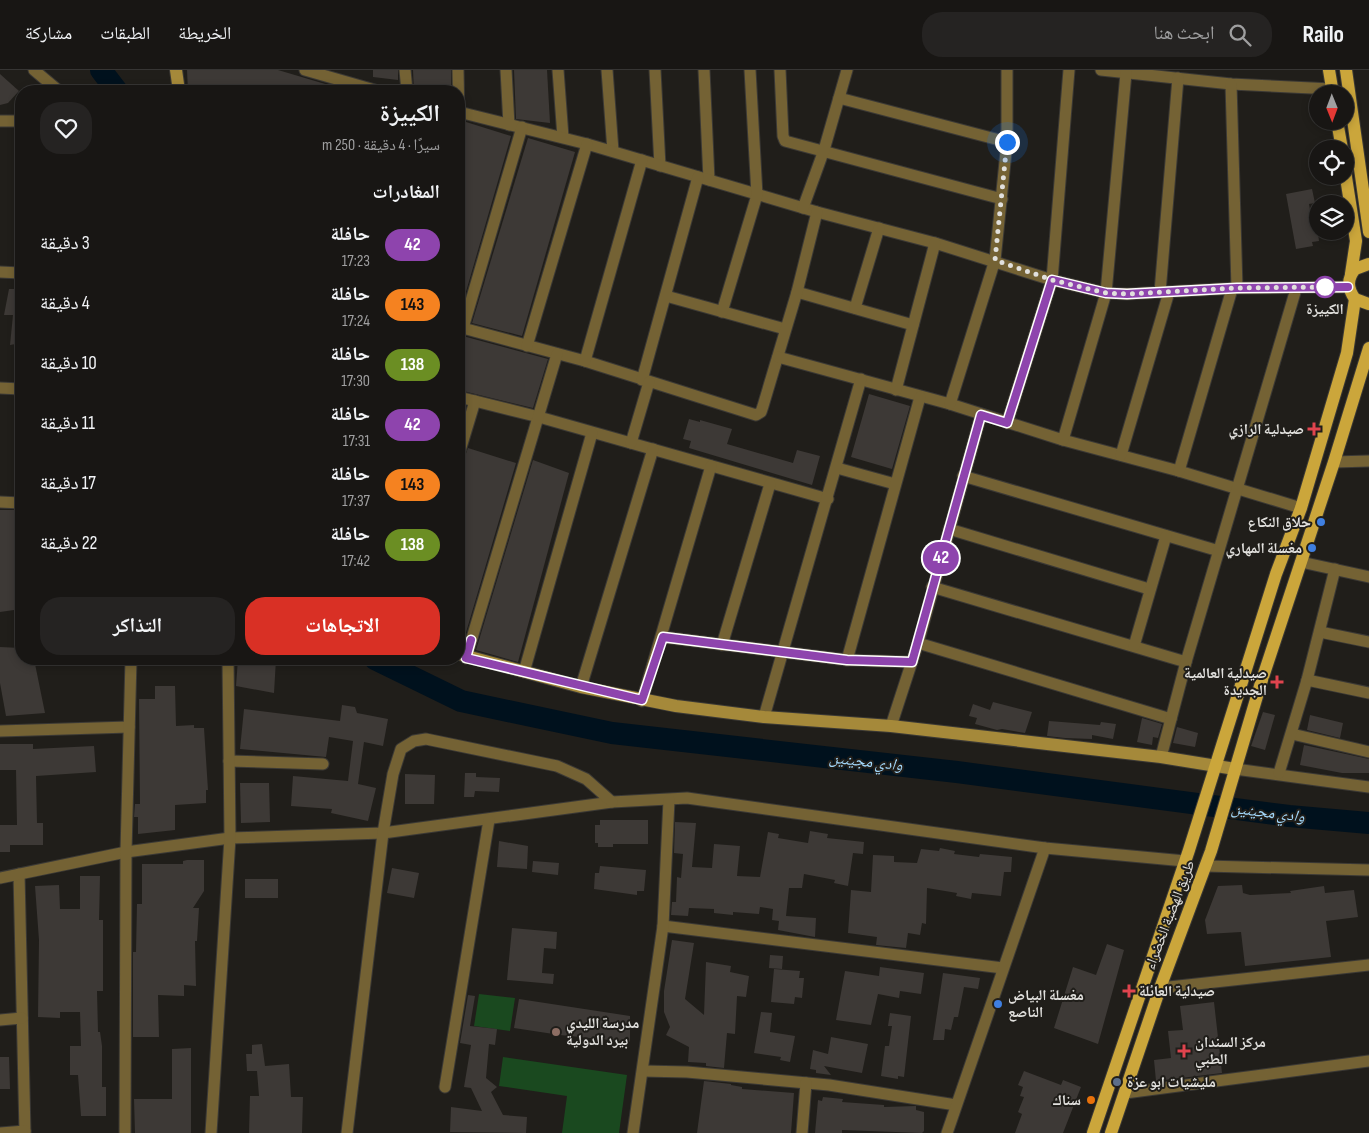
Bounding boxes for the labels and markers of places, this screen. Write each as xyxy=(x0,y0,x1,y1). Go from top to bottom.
marker: الكييزة xyxy=(1314,276,1336,298)
place label: الكييزة xyxy=(1306,300,1344,319)
place label: صيدلية الرازي xyxy=(1229,420,1304,440)
marker: صيدلية الرازي xyxy=(1308,423,1320,435)
place label: حلاق النكاع xyxy=(1247,513,1311,532)
marker: حلاق النكاع xyxy=(1315,516,1327,528)
place label: مغسلة المهاري xyxy=(1226,539,1302,559)
marker: مغسلة المهاري xyxy=(1306,542,1318,554)
place label: صيدلية العالمية الجديدة xyxy=(1184,664,1267,700)
marker: صيدلية العالمية الجديدة xyxy=(1271,676,1283,688)
place label: صيدلية العائلة xyxy=(1139,982,1215,1001)
marker: صيدلية العائلة xyxy=(1123,985,1135,997)
place label: مغسلة البياض الناصع xyxy=(1008,986,1084,1022)
marker: مغسلة البياض الناصع xyxy=(992,998,1004,1010)
place label: مدرسة الليدي بيرد الدولية xyxy=(566,1014,639,1050)
marker: مدرسة الليدي بيرد الدولية xyxy=(550,1026,562,1038)
place label: مركز السندان الطبي xyxy=(1195,1033,1266,1070)
marker: مركز السندان الطبي xyxy=(1177,1044,1191,1058)
place label: مليشيات ابو عزة xyxy=(1127,1073,1216,1092)
marker: مليشيات ابو عزة xyxy=(1111,1076,1123,1088)
place label: سناك xyxy=(1053,1091,1081,1110)
marker: سناك xyxy=(1085,1094,1097,1106)

